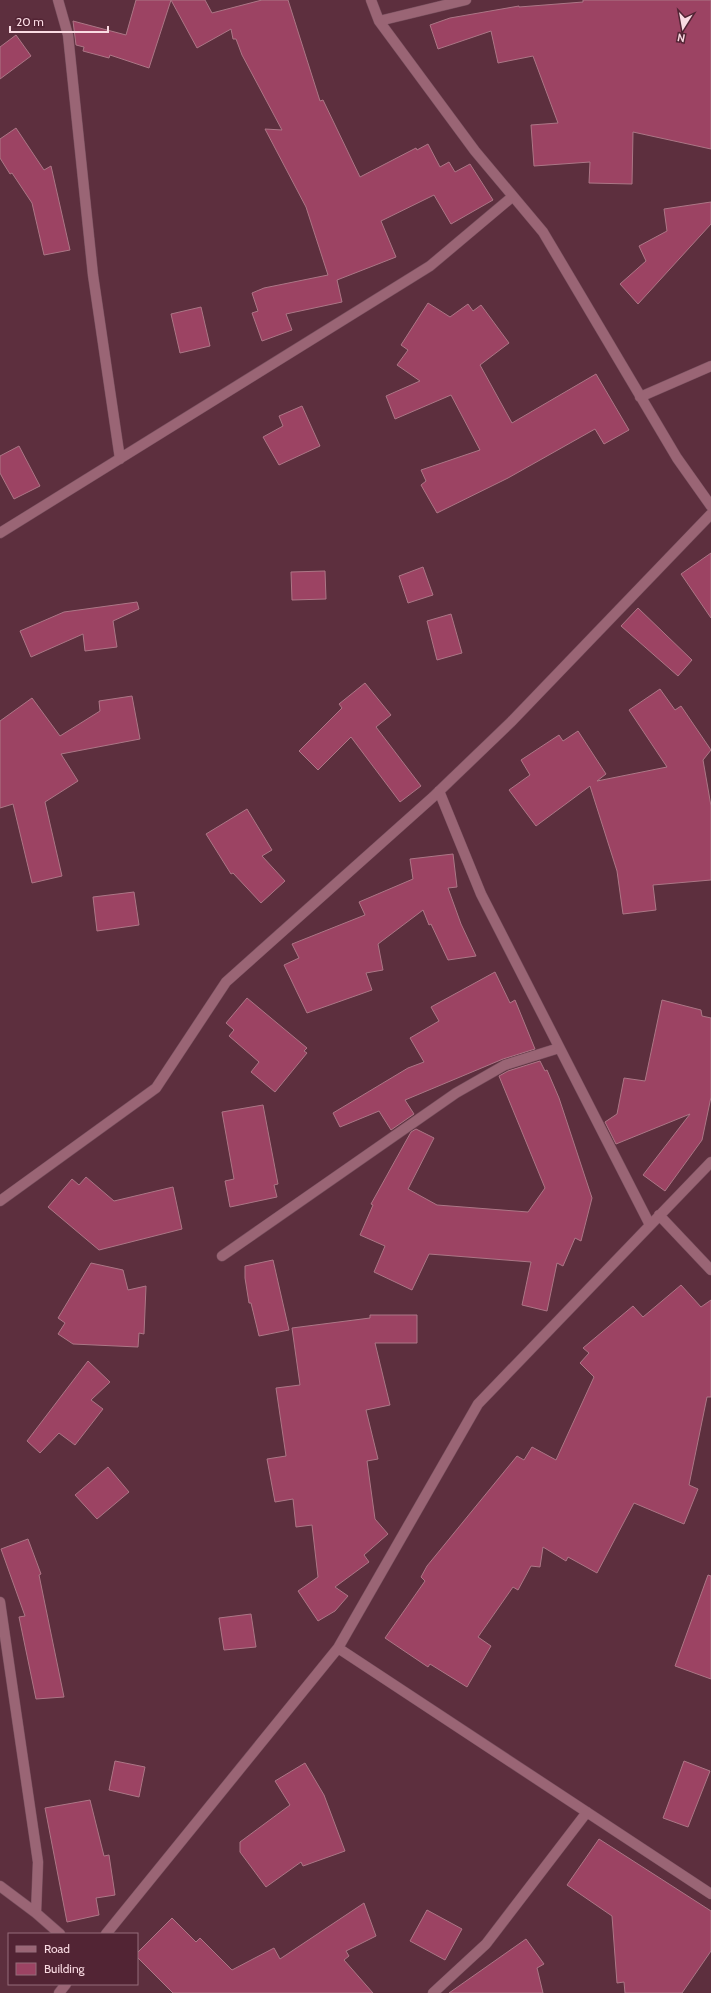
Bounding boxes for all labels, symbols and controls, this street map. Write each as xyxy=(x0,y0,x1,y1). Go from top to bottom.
scale bar xyxy=(10,8,108,34)
north arrow xyxy=(663,8,703,48)
text: 20 m xyxy=(16,14,44,29)
text: N xyxy=(676,30,686,45)
legend xyxy=(8,1933,138,1985)
text: Road xyxy=(44,1941,70,1956)
text: Building xyxy=(44,1961,86,1976)

